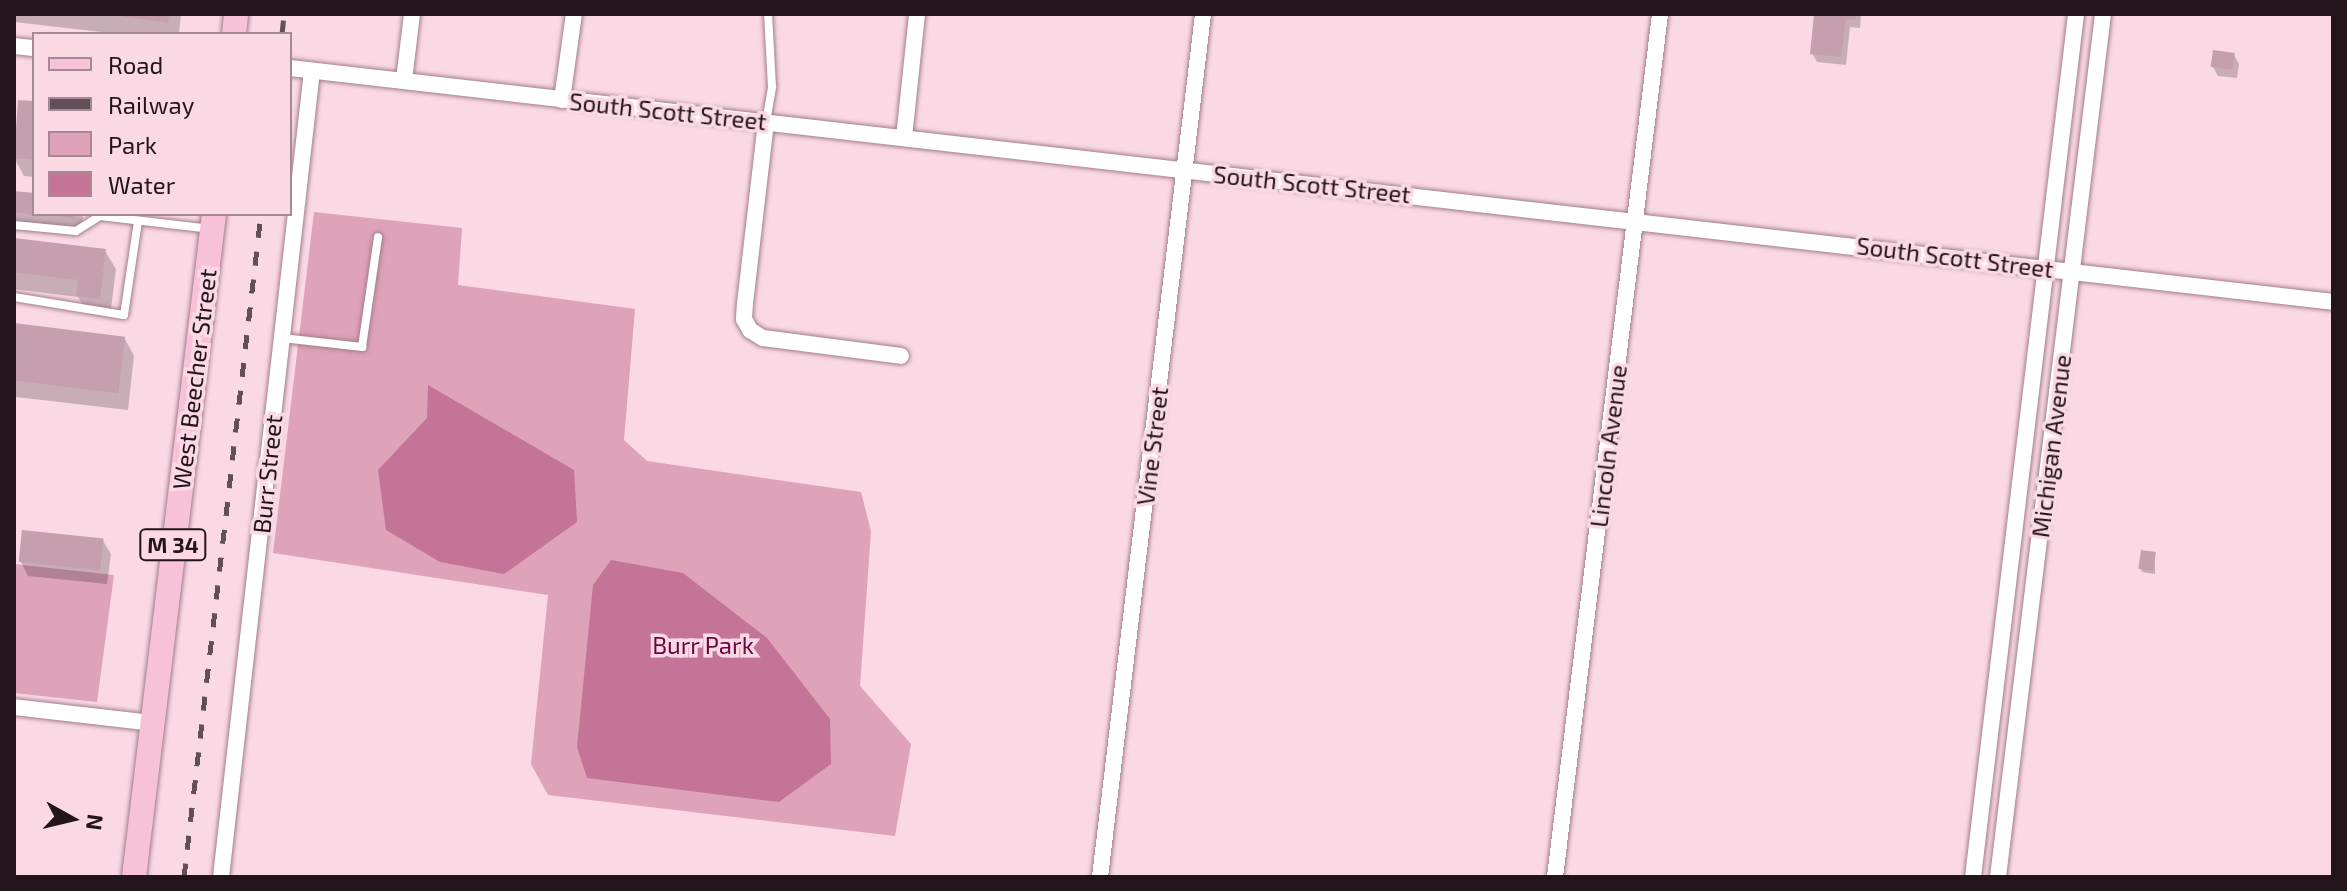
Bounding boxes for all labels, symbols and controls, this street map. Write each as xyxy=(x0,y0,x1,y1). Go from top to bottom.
legend xyxy=(32,32,292,216)
text: Road xyxy=(108,50,163,79)
street label: South Scott Street xyxy=(568,86,768,136)
text: Railway xyxy=(108,90,194,119)
text: Park xyxy=(108,130,157,159)
street label: South Scott Street xyxy=(1212,159,1412,209)
text: Water xyxy=(108,170,175,199)
street label: South Scott Street xyxy=(1855,231,2055,283)
street label: West Beecher Street xyxy=(166,267,222,491)
street label: Michigan Avenue xyxy=(2025,353,2077,539)
street label: Lincoln Avenue xyxy=(1584,363,1632,529)
street label: Vine Street xyxy=(1130,385,1174,507)
street label: Burr Street xyxy=(246,413,288,535)
road number: M 34 xyxy=(139,527,207,563)
park label: Burr Park xyxy=(652,631,754,659)
north arrow xyxy=(32,779,112,859)
text: N xyxy=(82,813,110,832)

